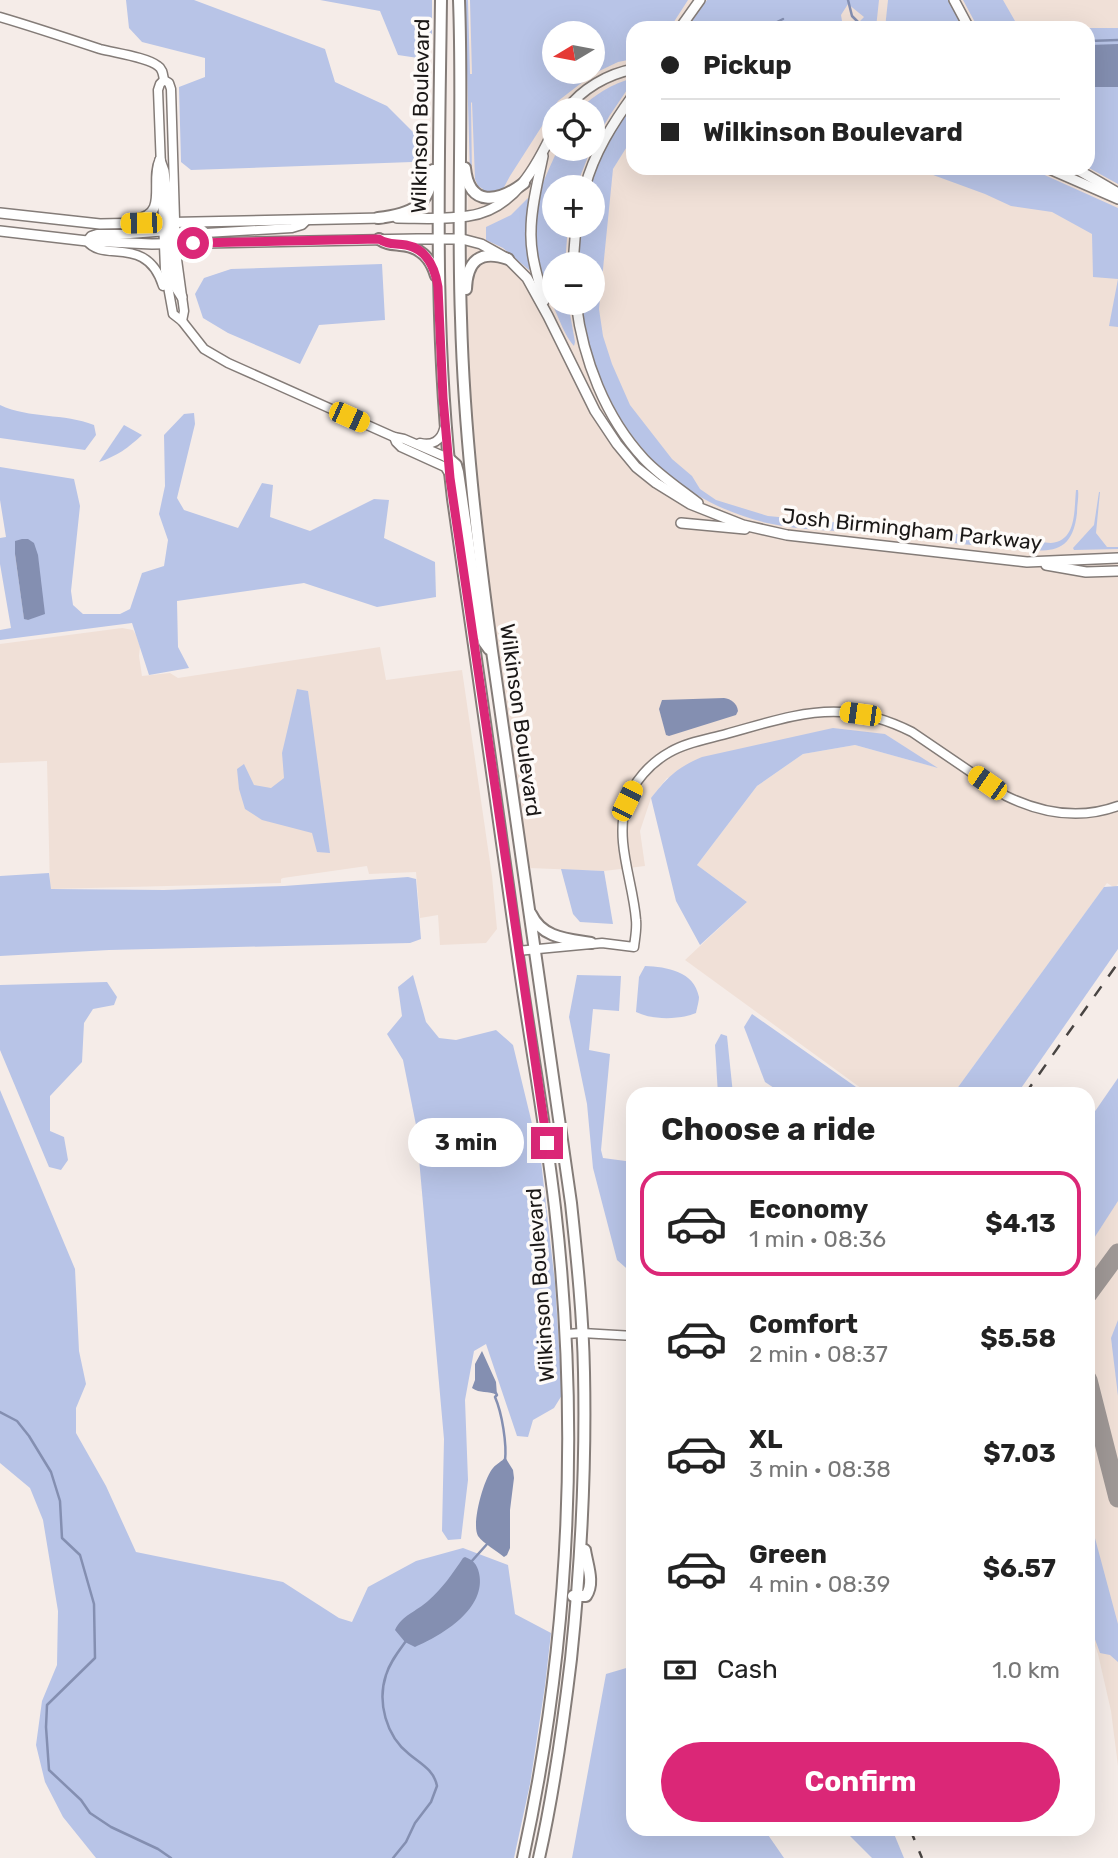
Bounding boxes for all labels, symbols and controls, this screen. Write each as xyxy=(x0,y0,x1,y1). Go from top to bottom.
street label: Wilkinson Boulevard xyxy=(406,19,434,213)
north arrow xyxy=(542,21,606,84)
map controls xyxy=(542,21,605,315)
text: Pickup xyxy=(703,50,792,81)
button: locate xyxy=(542,98,605,161)
text: Wilkinson Boulevard xyxy=(703,117,963,148)
button: + xyxy=(542,175,605,238)
car xyxy=(120,212,163,234)
route start xyxy=(177,227,209,259)
button: − xyxy=(542,252,605,315)
car xyxy=(326,399,373,435)
street label: Josh Birmingham Parkway xyxy=(781,503,1044,555)
street label: Wilkinson Boulevard xyxy=(495,622,547,818)
car xyxy=(838,701,883,727)
car xyxy=(964,762,1011,804)
car xyxy=(609,778,646,824)
text: Choose a ride xyxy=(661,1110,875,1148)
callout: 3 min xyxy=(407,1118,522,1168)
route end xyxy=(531,1127,563,1159)
text: 3 min xyxy=(435,1128,497,1156)
street label: Wilkinson Boulevard xyxy=(521,1187,559,1383)
icon: car xyxy=(665,1192,728,1255)
text: Economy xyxy=(749,1194,868,1225)
text: $4.13 xyxy=(985,1208,1056,1239)
text: 1 min · 08:36 xyxy=(749,1225,886,1253)
icon: car xyxy=(665,1307,728,1370)
text: Comfort xyxy=(749,1309,858,1340)
text: $5.58 xyxy=(980,1323,1056,1354)
text: 2 min · 08:37 xyxy=(749,1340,888,1368)
icon: car xyxy=(665,1422,728,1485)
text: XL xyxy=(749,1424,782,1455)
text: $7.03 xyxy=(983,1438,1056,1469)
text: 3 min · 08:38 xyxy=(749,1455,891,1483)
icon: car xyxy=(665,1537,728,1600)
text: Green xyxy=(749,1539,827,1570)
text: $6.57 xyxy=(983,1553,1056,1584)
text: 4 min · 08:39 xyxy=(749,1570,890,1598)
icon: cash xyxy=(661,1651,699,1689)
text: Cash xyxy=(717,1654,778,1685)
text: 1.0 km xyxy=(992,1656,1060,1684)
button: Confirm xyxy=(661,1742,1060,1822)

